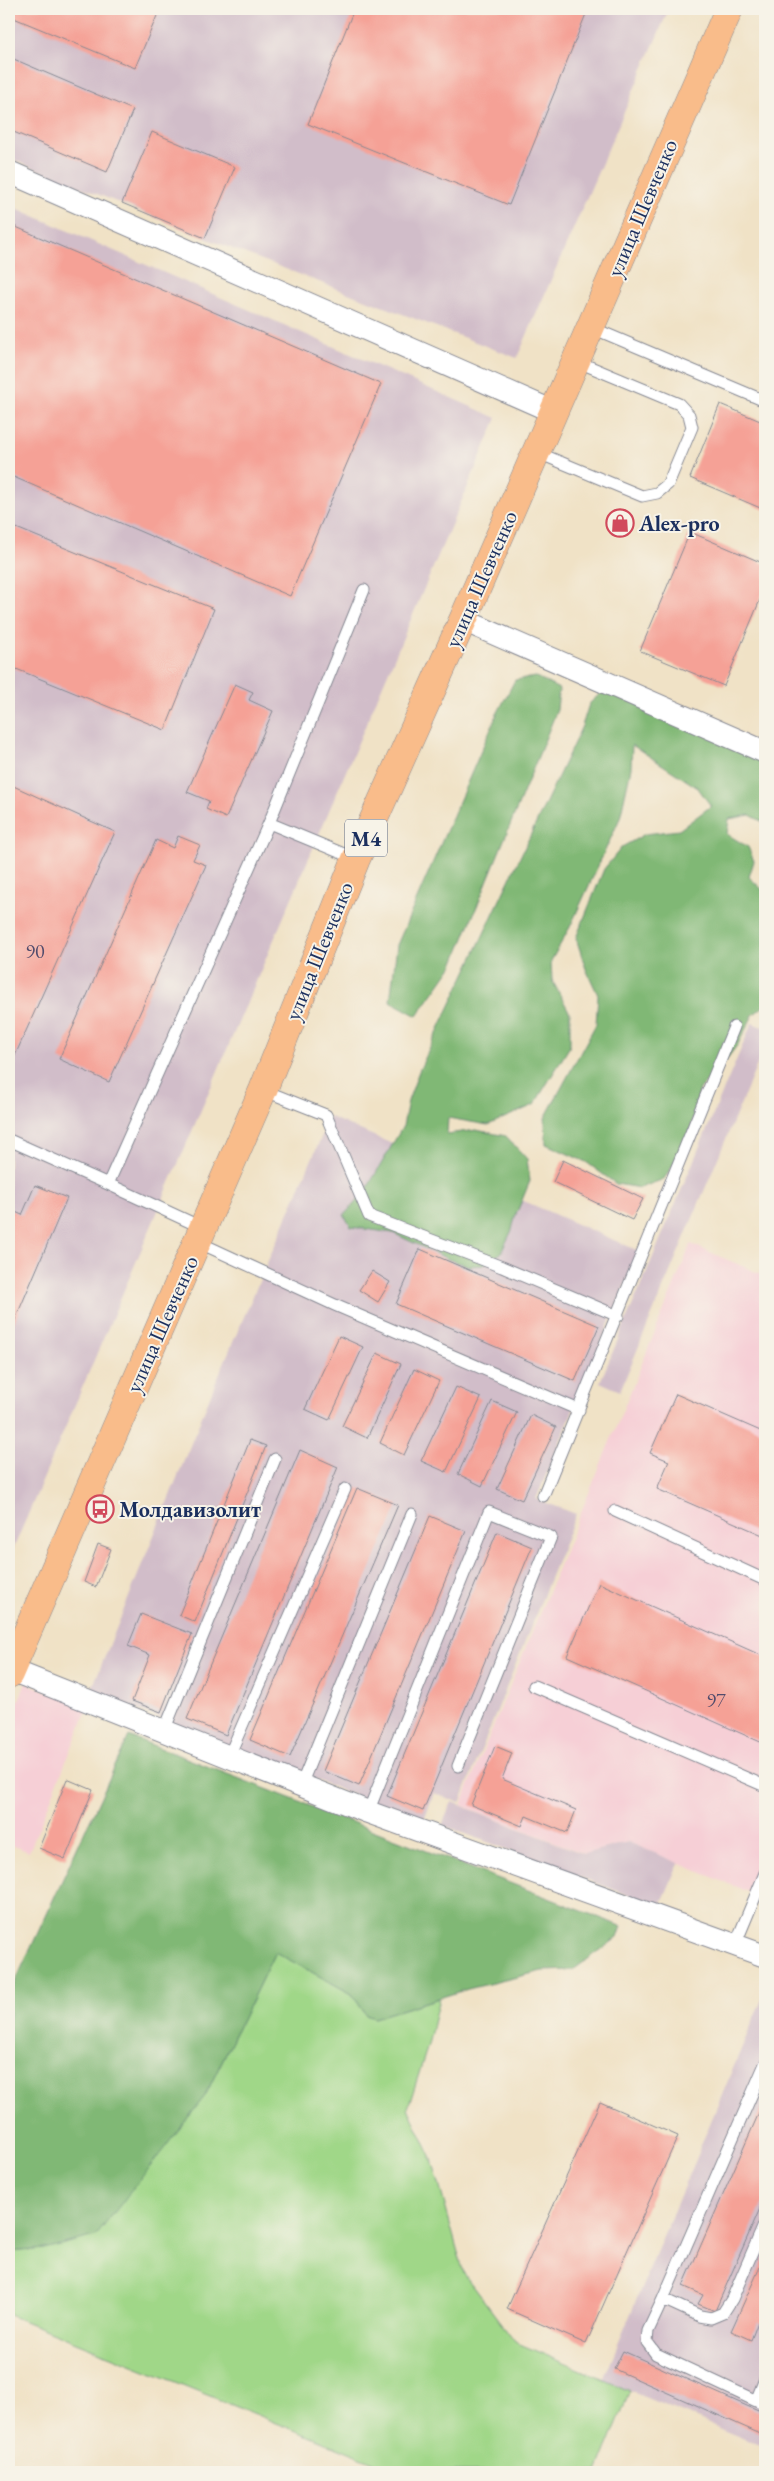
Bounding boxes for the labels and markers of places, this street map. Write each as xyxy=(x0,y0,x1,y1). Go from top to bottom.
shop icon: Alex-pro xyxy=(605,508,635,538)
place label: Alex-pro xyxy=(638,509,720,538)
bus stop icon: Молдавизолит xyxy=(85,1494,115,1524)
place label: Молдавизолит xyxy=(119,1495,261,1524)

